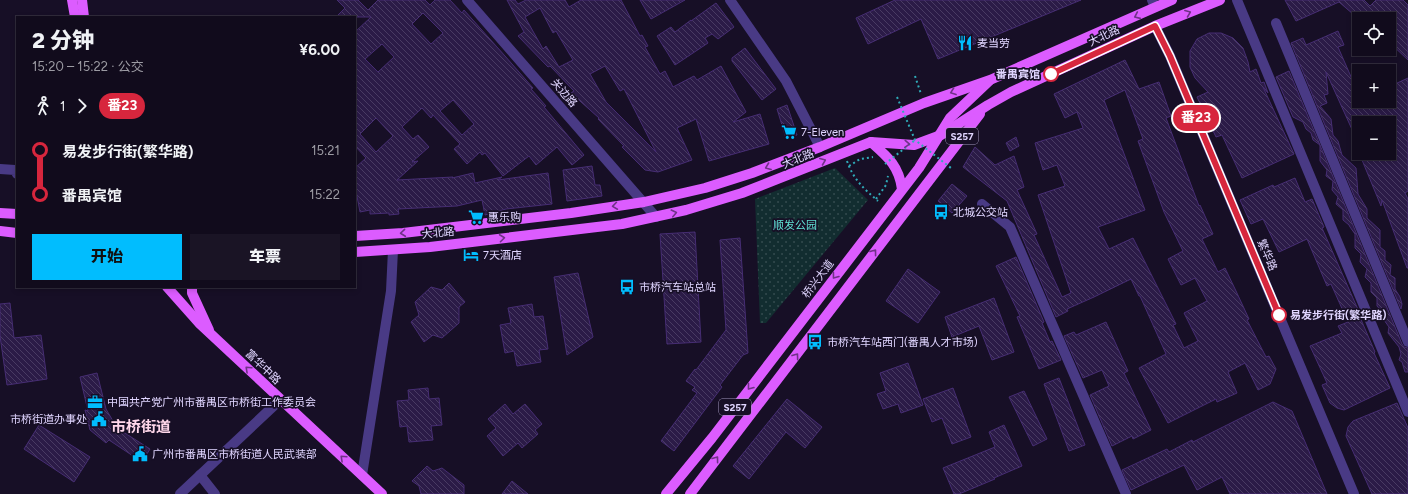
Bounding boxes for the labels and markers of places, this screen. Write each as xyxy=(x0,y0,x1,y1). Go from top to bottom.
restaurant icon: 麦当劳 xyxy=(956,34,974,52)
place label: 麦当劳 xyxy=(977,37,1010,50)
marker: 番禺宾馆 xyxy=(1043,66,1059,82)
place label: 番禺宾馆 xyxy=(996,68,1040,81)
supermarket icon: 7-Eleven xyxy=(780,123,798,141)
place label: 7-Eleven xyxy=(801,126,844,139)
bus stop icon: 北城公交站 xyxy=(932,203,950,221)
place label: 北城公交站 xyxy=(953,206,1008,219)
supermarket icon: 惠乐购 xyxy=(467,208,485,226)
place label: 惠乐购 xyxy=(488,211,521,224)
hotel icon: 7天酒店 xyxy=(462,246,480,264)
place label: 7天酒店 xyxy=(483,249,522,262)
bus stop icon: 市桥汽车站总站 xyxy=(618,278,636,296)
place label: 市桥汽车站总站 xyxy=(639,281,716,294)
marker: 易发步行街(繁华路) xyxy=(1271,307,1287,323)
place label: 易发步行街(繁华路) xyxy=(1290,309,1386,322)
bus stop icon: 市桥汽车站西门(番禺人才市场) xyxy=(806,333,824,351)
place label: 市桥汽车站西门(番禺人才市场) xyxy=(827,336,978,349)
office icon: 中国共产党广州市番禺区市桥街工作委员会 xyxy=(86,393,104,411)
place label: 中国共产党广州市番禺区市桥街工作委员会 xyxy=(107,396,316,409)
public building icon: 市桥街道办事处 xyxy=(90,410,108,428)
place label: 市桥街道办事处 xyxy=(10,413,87,426)
public building icon: 广州市番禺区市桥街道人民武装部 xyxy=(131,445,149,463)
place label: 广州市番禺区市桥街道人民武装部 xyxy=(152,448,317,461)

